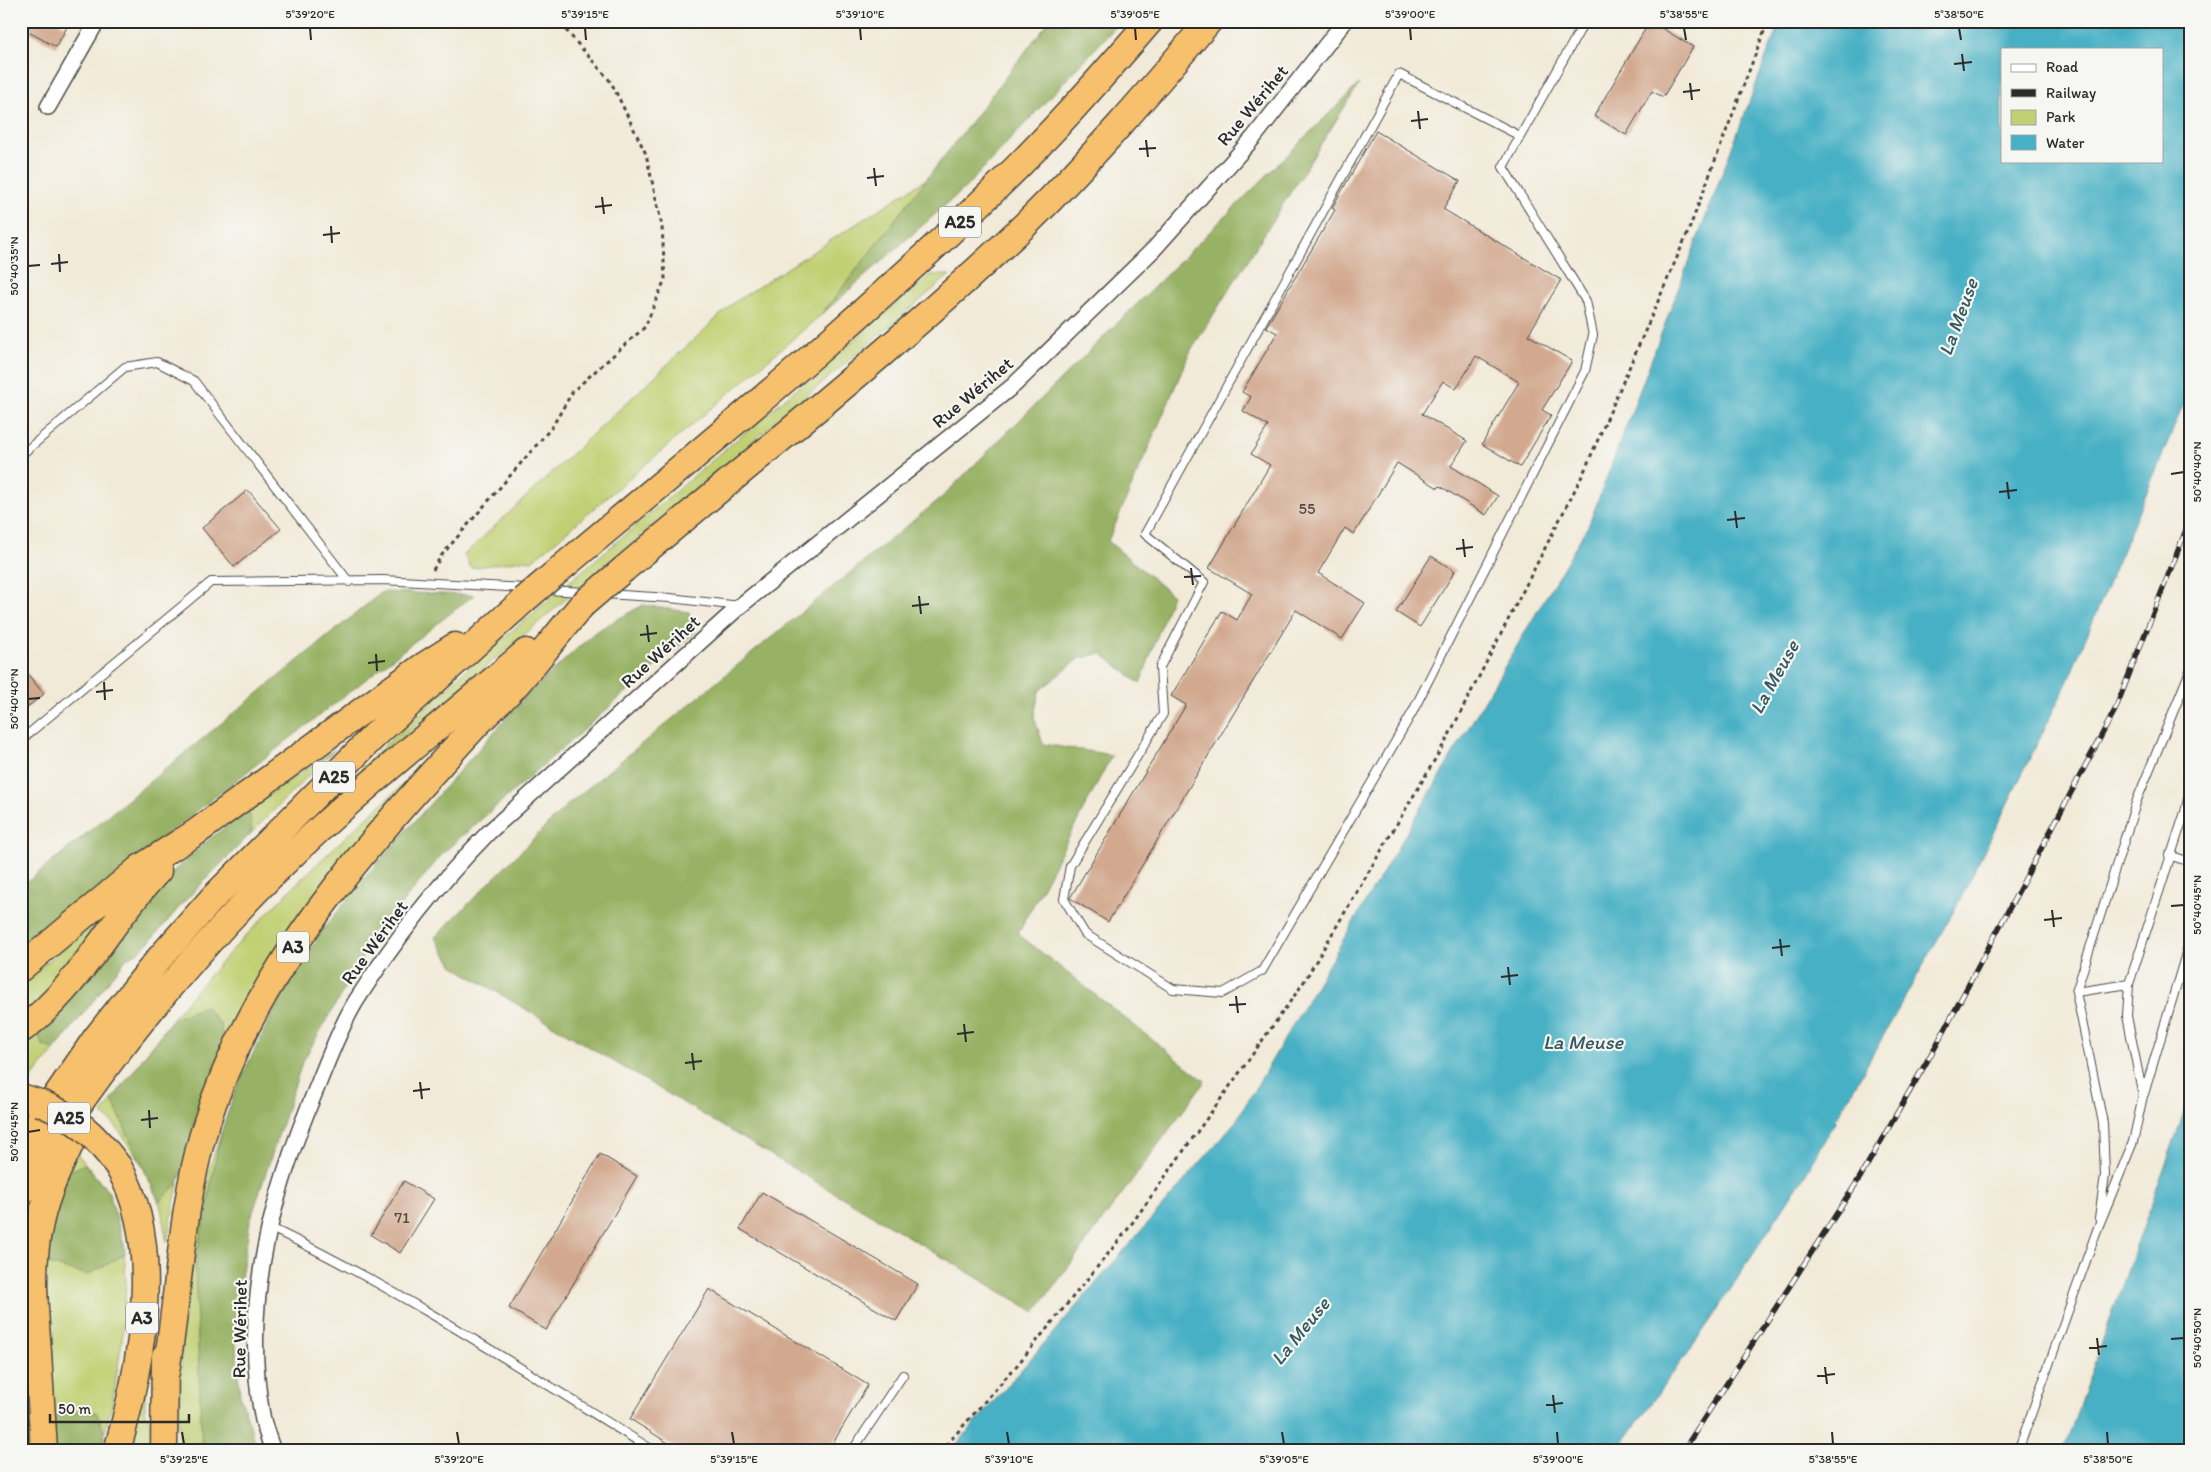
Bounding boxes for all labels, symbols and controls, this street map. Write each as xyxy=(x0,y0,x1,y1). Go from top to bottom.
text: 5°39'20"E xyxy=(285,7,335,21)
text: 5°39'15"E xyxy=(561,7,609,21)
text: 5°39'10"E xyxy=(836,7,885,21)
text: 5°39'05"E xyxy=(1110,7,1160,21)
text: 5°39'00"E xyxy=(1385,7,1436,21)
text: 5°38'55"E xyxy=(1660,7,1709,21)
text: 5°38'50"E xyxy=(1934,7,1984,21)
legend xyxy=(2001,48,2164,162)
text: Road xyxy=(2046,58,2079,76)
street label: Rue Wérihet xyxy=(1212,60,1293,151)
text: Railway xyxy=(2046,84,2096,102)
text: Park xyxy=(2046,108,2076,126)
text: Water xyxy=(2046,134,2085,152)
road number: A25 xyxy=(939,206,981,238)
text: 50°40'35"N xyxy=(7,236,21,296)
water label: La Meuse xyxy=(1933,274,1983,359)
street label: Rue Wérihet xyxy=(927,352,1018,433)
text: 50°40'40"N xyxy=(2190,441,2204,503)
house number: 55 xyxy=(1299,499,1315,518)
street label: Rue Wérihet xyxy=(616,610,705,693)
water label: La Meuse xyxy=(1744,635,1805,718)
text: 50°40'40"N xyxy=(7,668,21,730)
road number: A25 xyxy=(313,762,355,792)
text: 50°40'45"N xyxy=(2190,875,2204,935)
street label: Rue Wérihet xyxy=(336,896,413,989)
road number: A3 xyxy=(277,932,309,962)
water label: La Meuse xyxy=(1543,1030,1625,1054)
text: 50°40'45"N xyxy=(7,1102,21,1162)
road number: A25 xyxy=(48,1102,90,1134)
house number: 71 xyxy=(394,1208,410,1227)
street label: Rue Wérihet xyxy=(227,1279,252,1379)
water label: La Meuse xyxy=(1265,1291,1335,1370)
road number: A3 xyxy=(126,1302,158,1334)
text: 50°40'50"N xyxy=(2190,1308,2204,1368)
scale bar xyxy=(50,1392,189,1424)
text: 50 m xyxy=(58,1400,91,1418)
text: 5°39'25"E xyxy=(160,1452,209,1466)
text: 5°39'20"E xyxy=(434,1452,484,1466)
text: 5°39'15"E xyxy=(710,1452,758,1466)
text: 5°39'10"E xyxy=(985,1452,1034,1466)
text: 5°39'05"E xyxy=(1259,1452,1309,1466)
text: 5°39'00"E xyxy=(1533,1452,1584,1466)
text: 5°38'55"E xyxy=(1809,1452,1858,1466)
text: 5°38'50"E xyxy=(2083,1452,2133,1466)

